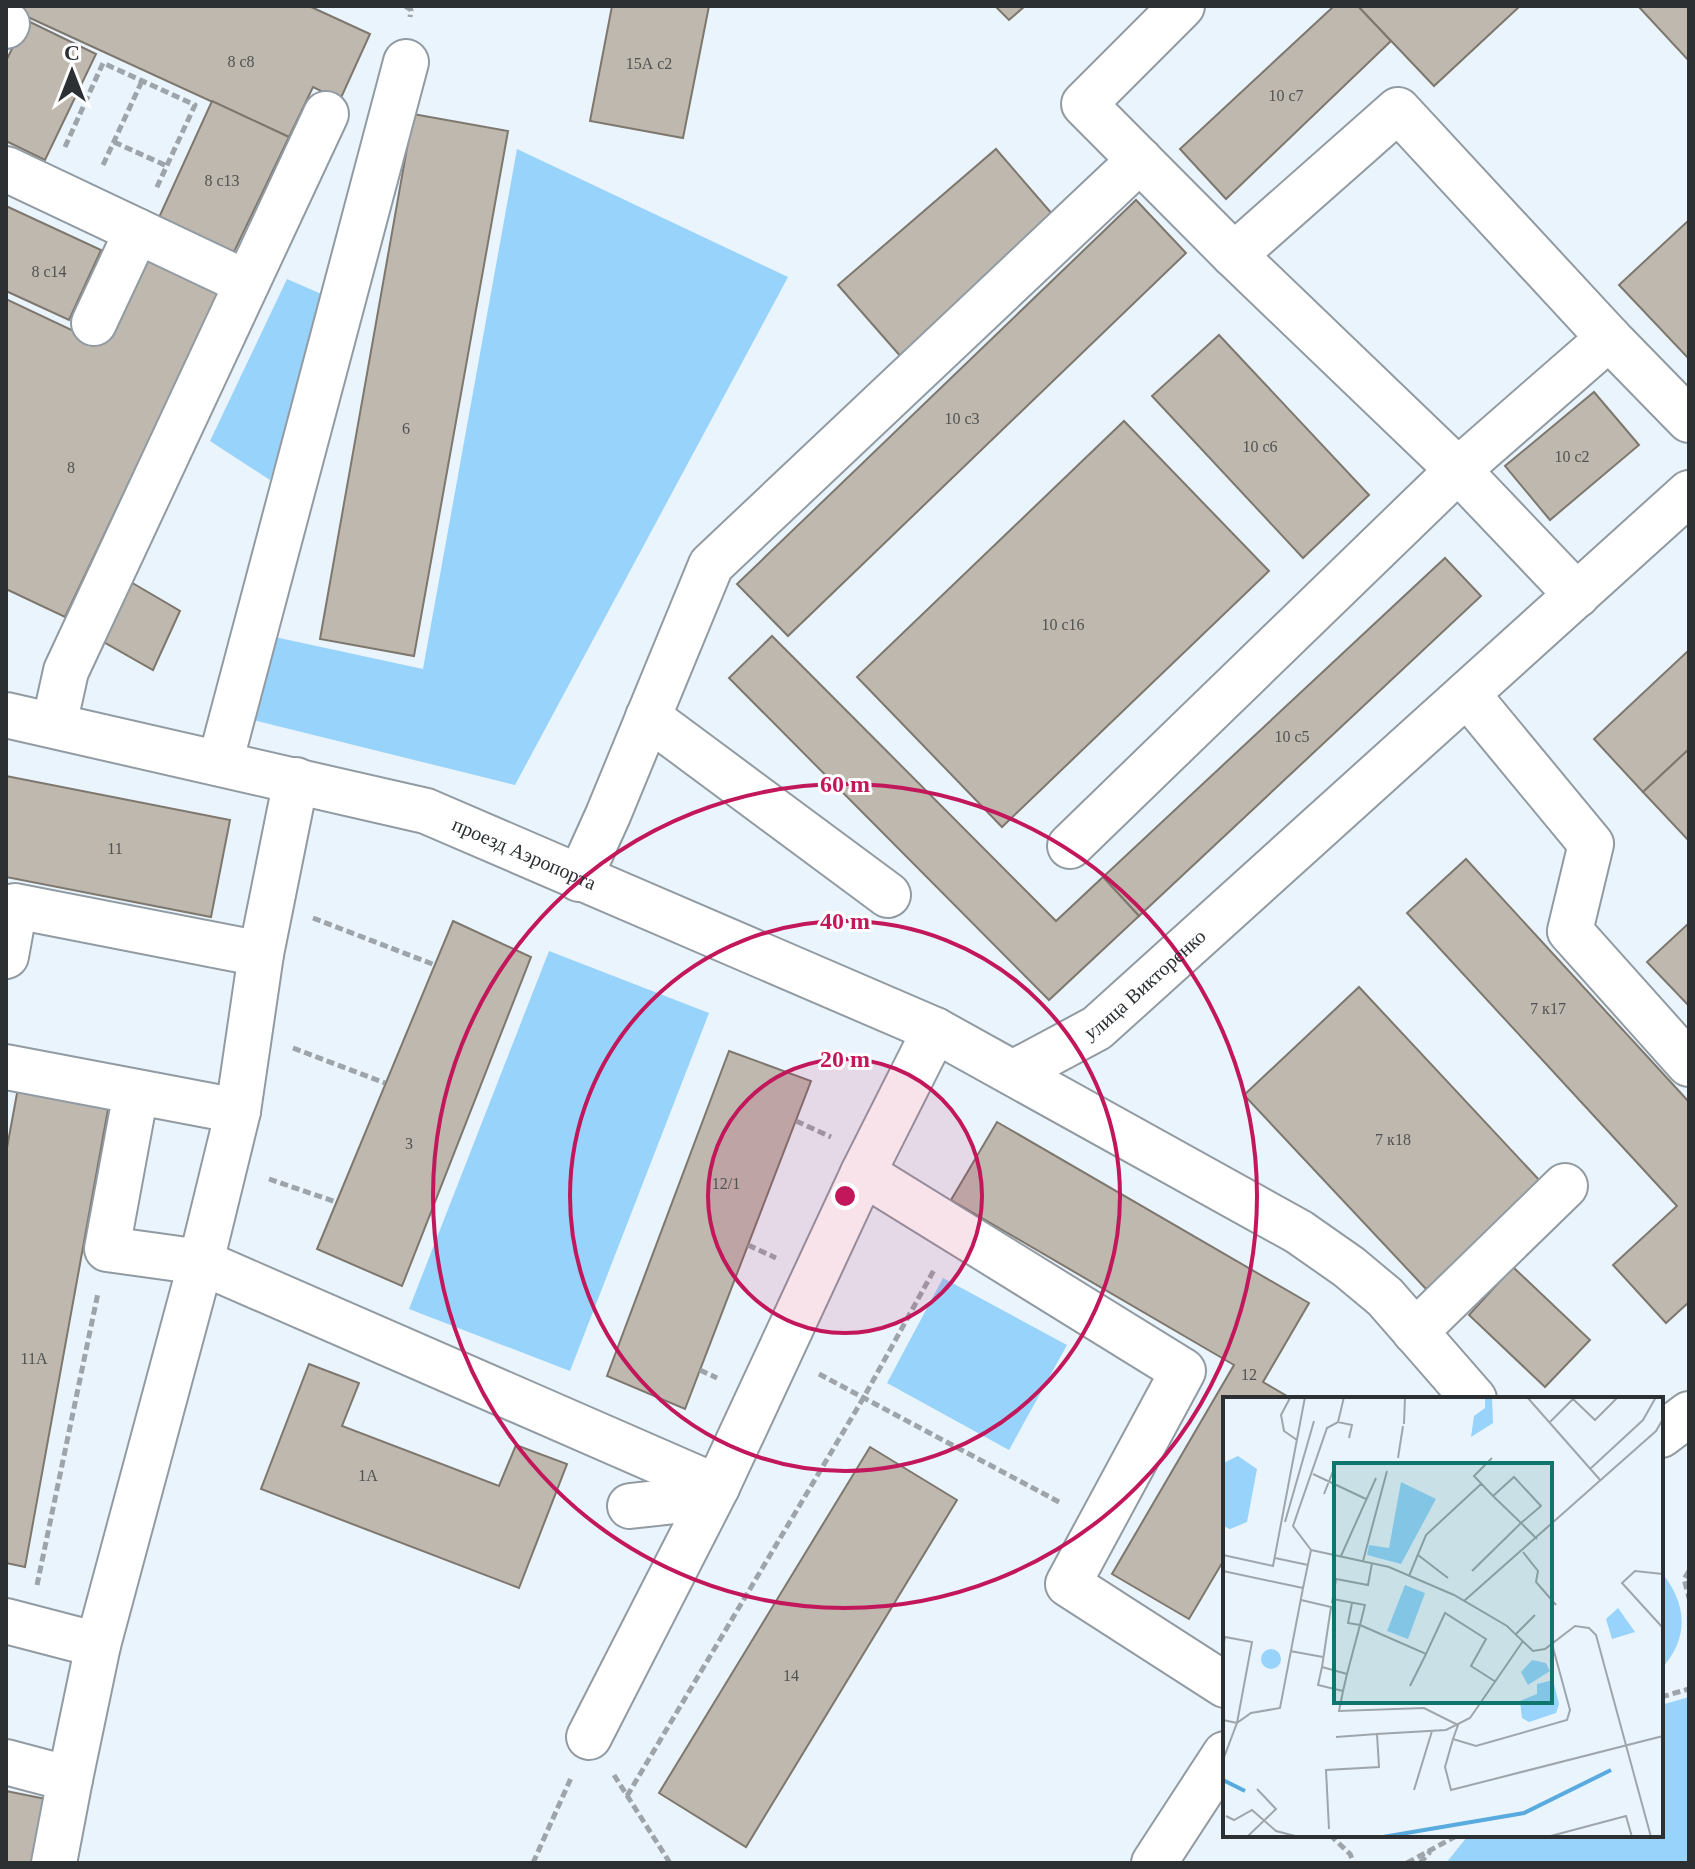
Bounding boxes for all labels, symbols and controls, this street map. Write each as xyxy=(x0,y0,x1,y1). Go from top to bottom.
north arrow xyxy=(32,32,112,112)
text: С xyxy=(64,40,80,65)
house number: 8 с8 xyxy=(227,53,255,70)
house number: 15А с2 xyxy=(626,55,672,72)
house number: 10 с7 xyxy=(1268,87,1304,104)
house number: 8 с13 xyxy=(204,172,240,189)
house number: 8 с14 xyxy=(31,263,67,280)
house number: 10 с3 xyxy=(944,410,980,427)
house number: 6 xyxy=(402,420,410,437)
house number: 10 с6 xyxy=(1242,438,1278,455)
house number: 10 с2 xyxy=(1554,448,1590,465)
house number: 8 xyxy=(67,459,75,476)
house number: 10 с16 xyxy=(1041,616,1085,633)
house number: 10 с5 xyxy=(1274,728,1310,745)
text: 60 m xyxy=(820,771,870,797)
street label: проезд Аэропорта xyxy=(449,813,600,894)
house number: 11 xyxy=(107,840,123,857)
text: 40 m xyxy=(820,908,870,934)
street label: улица Викторенко xyxy=(1081,925,1210,1045)
house number: 7 к17 xyxy=(1530,1000,1566,1017)
text: 20 m xyxy=(820,1046,870,1072)
house number: 7 к18 xyxy=(1375,1131,1411,1148)
house number: 3 xyxy=(405,1135,413,1152)
house number: 12/1 xyxy=(712,1175,740,1192)
centre of rings xyxy=(831,1182,859,1210)
house number: 11А xyxy=(21,1350,48,1367)
house number: 12 xyxy=(1241,1366,1257,1383)
inset map xyxy=(1223,1397,1663,1837)
house number: 1А xyxy=(358,1467,378,1484)
house number: 14 xyxy=(783,1667,799,1684)

